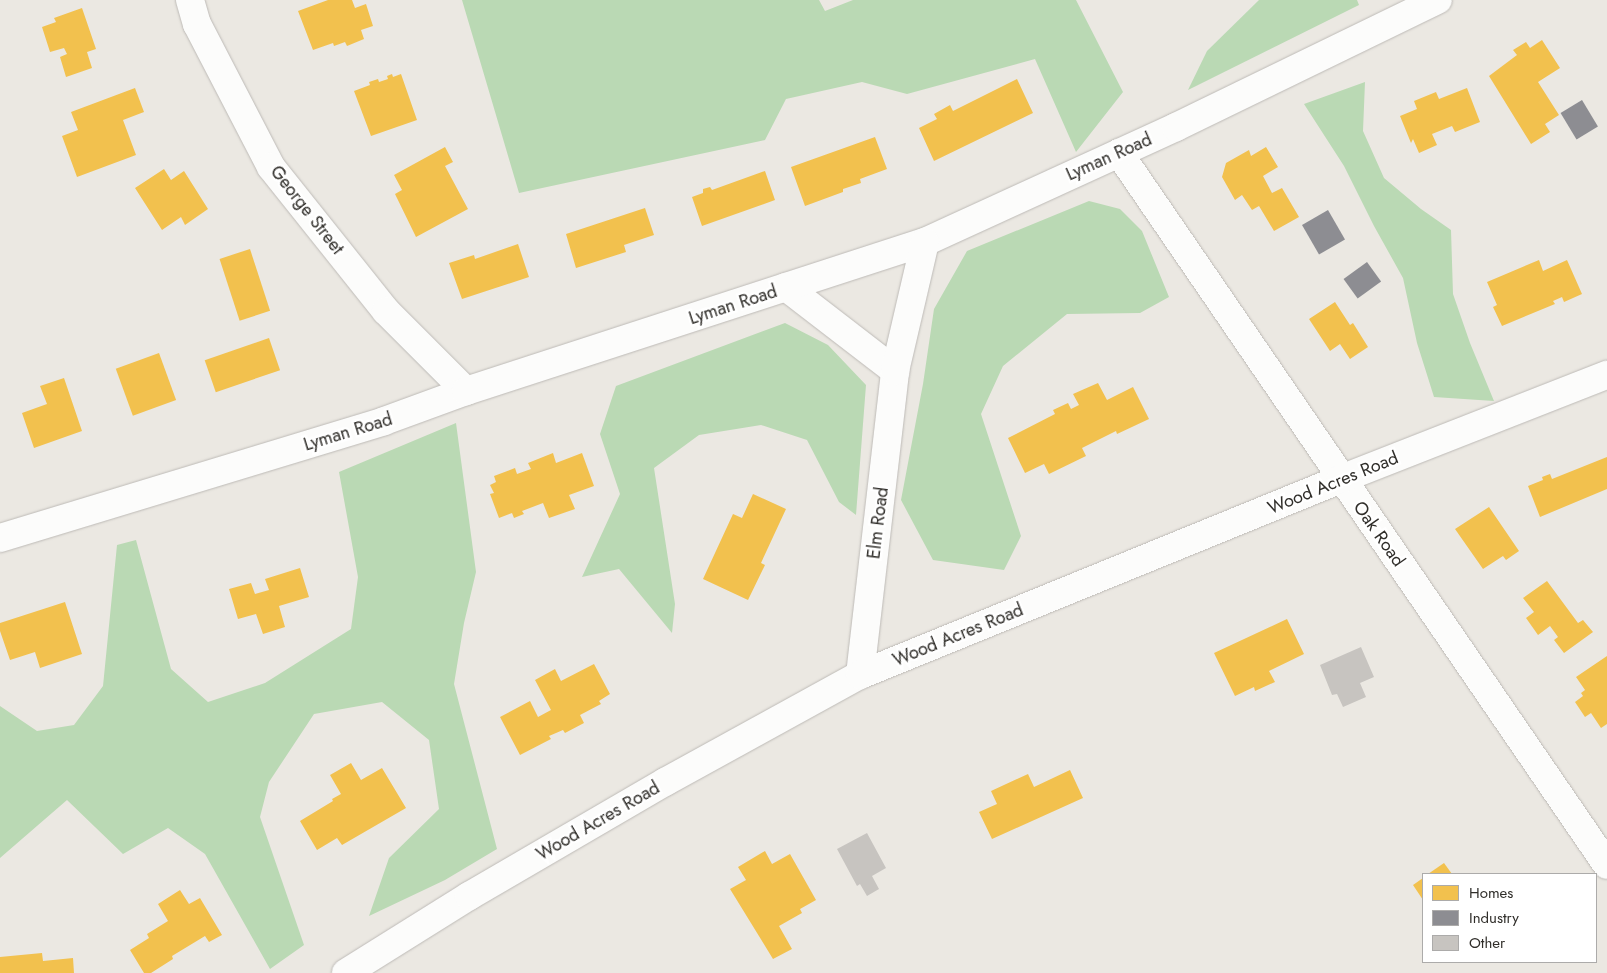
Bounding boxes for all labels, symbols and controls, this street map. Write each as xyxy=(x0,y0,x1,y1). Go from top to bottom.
street label: Lyman Road xyxy=(1063,129,1155,185)
street label: George Street xyxy=(266,161,348,259)
street label: Lyman Road xyxy=(686,281,780,329)
street label: Lyman Road xyxy=(301,408,395,456)
street label: Wood Acres Road xyxy=(1265,447,1401,519)
street label: Elm Road xyxy=(863,486,893,560)
street label: Oak Road xyxy=(1349,497,1409,571)
street label: Wood Acres Road xyxy=(890,599,1026,671)
street label: Wood Acres Road xyxy=(532,777,664,865)
legend xyxy=(1422,873,1597,963)
text: Homes xyxy=(1469,882,1513,904)
text: Industry xyxy=(1469,907,1519,929)
text: Other xyxy=(1469,932,1505,954)

